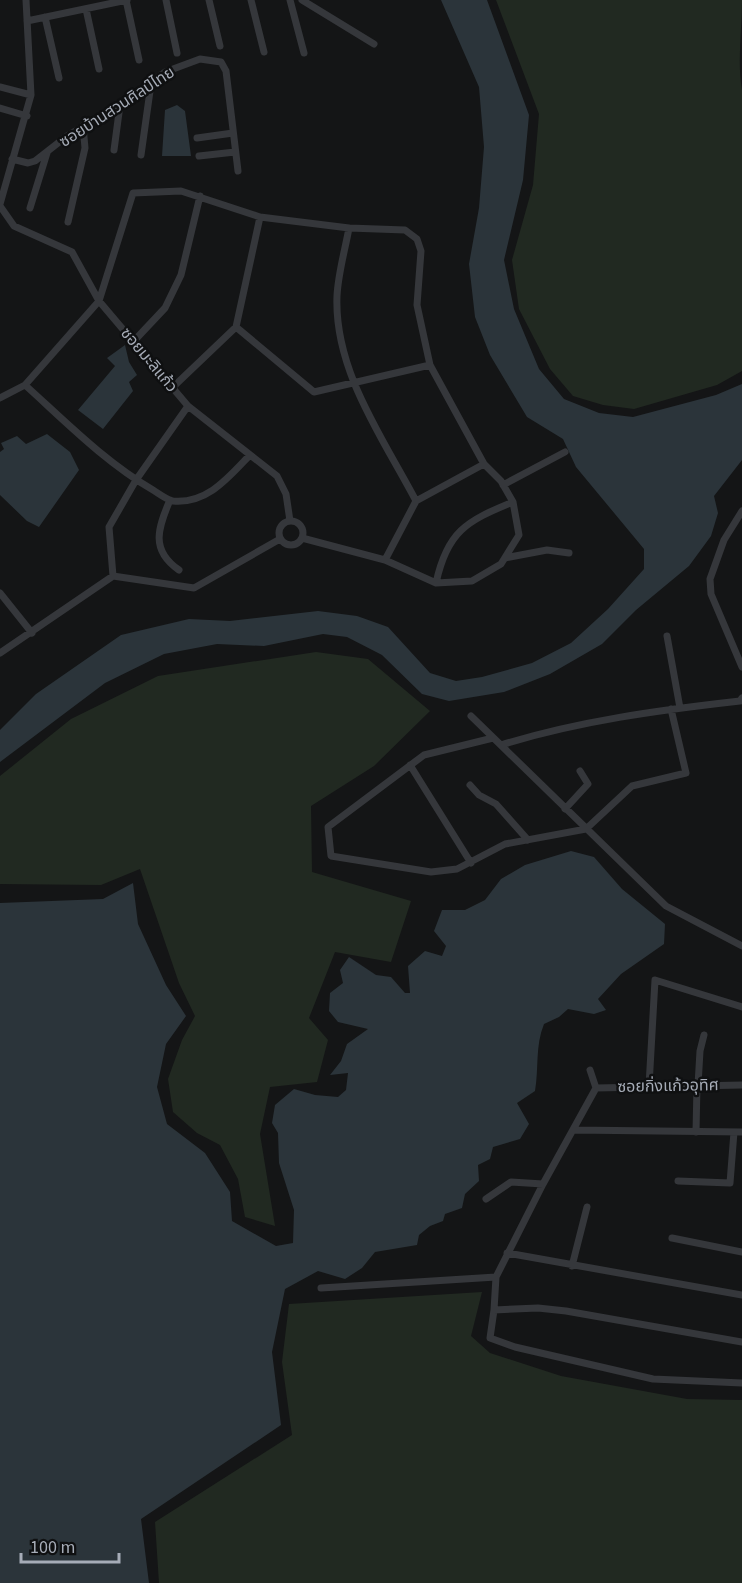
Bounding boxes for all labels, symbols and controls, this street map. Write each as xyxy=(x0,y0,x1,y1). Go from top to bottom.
street label: ซอยบ้านสวนศิลป์ไทย xyxy=(55,61,179,153)
street label: ซอยมะลิแก้ว xyxy=(115,323,183,397)
street label: ซอยกิ่งแก้วอุทิศ xyxy=(617,1074,719,1098)
scale bar xyxy=(21,1526,118,1564)
text: 100 m xyxy=(30,1535,75,1560)

